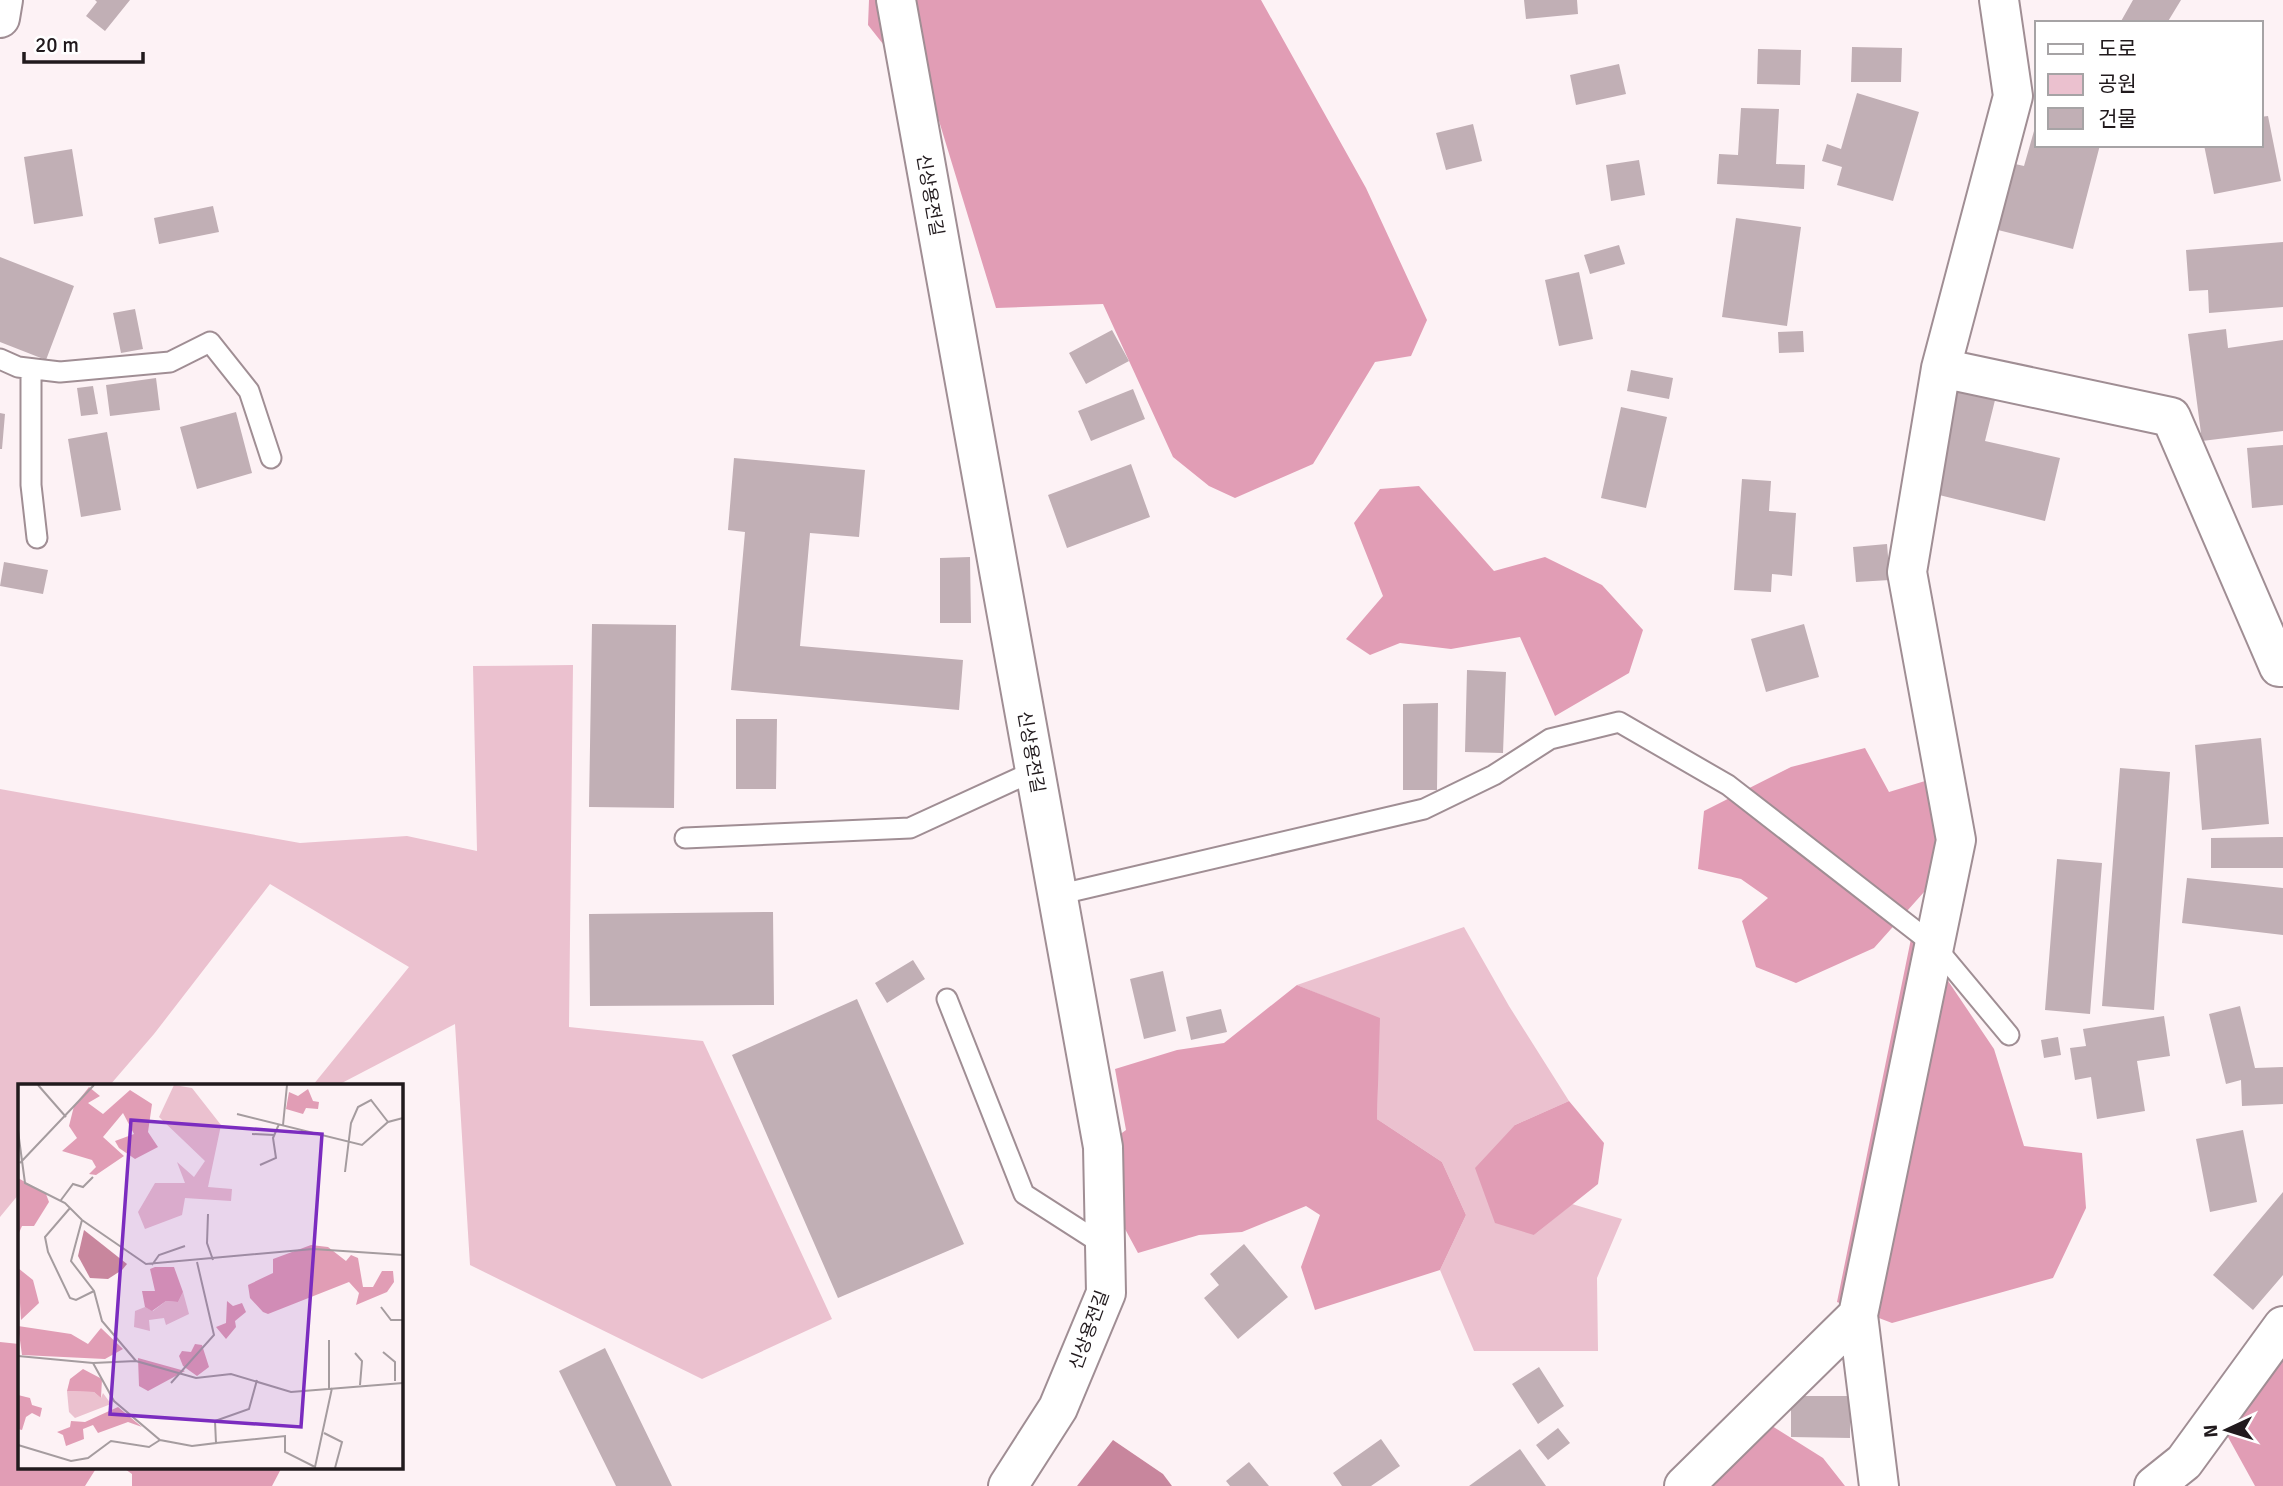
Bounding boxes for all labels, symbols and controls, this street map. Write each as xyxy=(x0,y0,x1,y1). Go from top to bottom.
scale bar xyxy=(24,21,144,65)
legend xyxy=(2035,21,2262,147)
text: 20 m xyxy=(35,32,79,58)
text: 도로 xyxy=(2098,36,2137,62)
text: 공원 xyxy=(2098,71,2137,97)
text: 건물 xyxy=(2098,106,2137,132)
street label: 신상용전길 xyxy=(912,152,948,238)
street label: 신상용전길 xyxy=(1013,709,1049,795)
inset map xyxy=(18,1084,402,1468)
street label: 신상용전길 xyxy=(1065,1287,1113,1373)
north arrow xyxy=(2192,1395,2262,1465)
text: N xyxy=(2199,1424,2223,1439)

